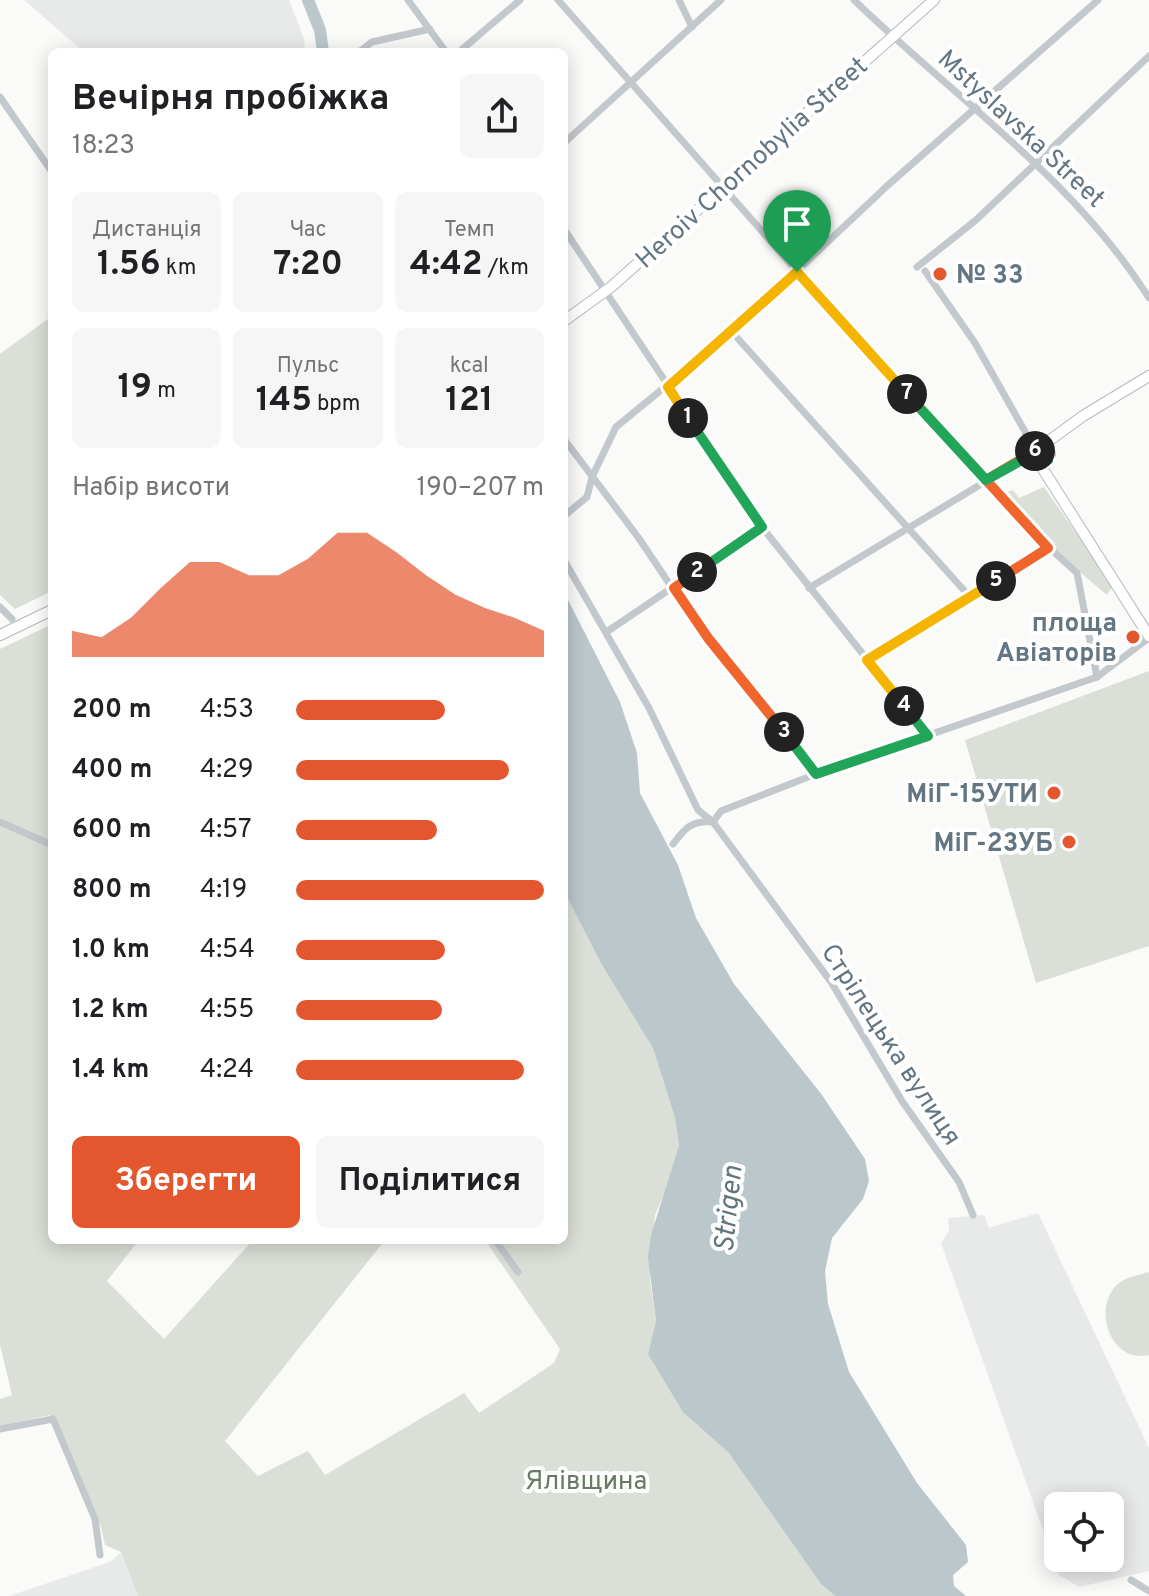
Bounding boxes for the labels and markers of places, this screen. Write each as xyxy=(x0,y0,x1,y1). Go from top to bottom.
pin xyxy=(763,190,831,272)
place label: № 33 xyxy=(956,260,1024,293)
marker: № 33 xyxy=(931,265,949,283)
pin: 7 xyxy=(887,374,927,414)
pin: 1 xyxy=(668,398,708,438)
pin: 6 xyxy=(1015,431,1055,471)
pin: 2 xyxy=(677,552,717,592)
pin: 5 xyxy=(976,561,1016,601)
place label: площа Авіаторів xyxy=(996,608,1117,671)
marker: площа Авіаторів xyxy=(1124,628,1142,646)
pin: 4 xyxy=(884,686,924,726)
pin: 3 xyxy=(764,712,804,752)
place label: МіГ-15УТИ xyxy=(906,779,1038,812)
marker: МіГ-15УТИ xyxy=(1045,784,1063,802)
place label: МіГ-23УБ xyxy=(934,828,1053,861)
marker: МіГ-23УБ xyxy=(1060,833,1078,851)

